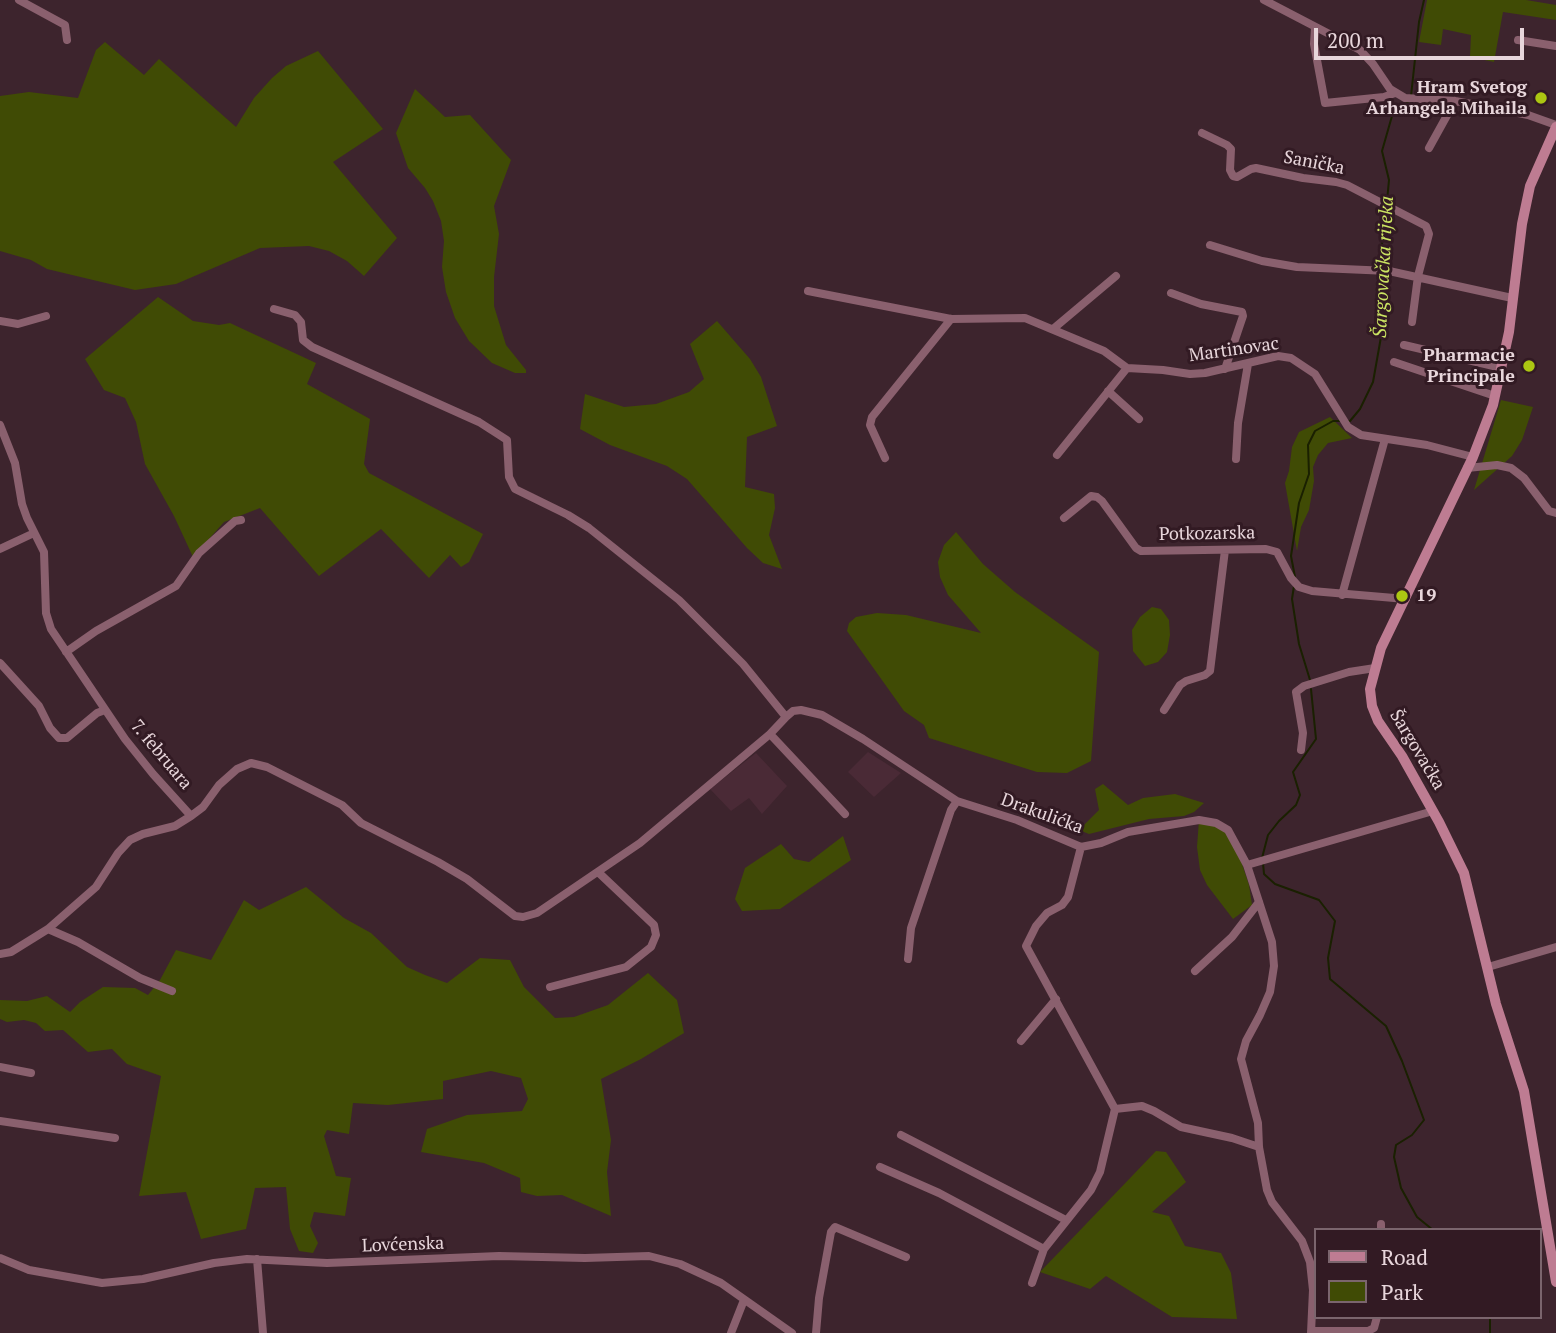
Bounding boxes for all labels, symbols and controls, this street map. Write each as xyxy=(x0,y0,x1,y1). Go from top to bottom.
scale bar xyxy=(1318,14,1528,58)
text: 200 m xyxy=(1327,26,1384,54)
place label: Hram Svetog Arhangela Mihaila xyxy=(1366,77,1527,119)
marker: Hram Svetog Arhangela Mihaila xyxy=(1533,90,1549,106)
street label: Sanička xyxy=(1282,147,1346,179)
water label: Šargovačka rijeka xyxy=(1369,195,1399,339)
street label: Martinovac xyxy=(1188,333,1280,367)
place label: Pharmacie Principale xyxy=(1423,345,1515,388)
marker: Pharmacie Principale xyxy=(1521,358,1537,374)
street label: Potkozarska xyxy=(1159,522,1255,546)
place label: 19 xyxy=(1416,585,1436,607)
marker: 19 xyxy=(1394,588,1410,604)
street label: Šargovačka xyxy=(1385,706,1449,794)
street label: 7. februara xyxy=(126,716,196,794)
street label: Drakulićka xyxy=(998,789,1086,839)
legend xyxy=(1314,1228,1542,1319)
street label: Lovćenska xyxy=(362,1233,444,1257)
text: Road xyxy=(1381,1243,1428,1271)
text: Park xyxy=(1381,1278,1423,1306)

